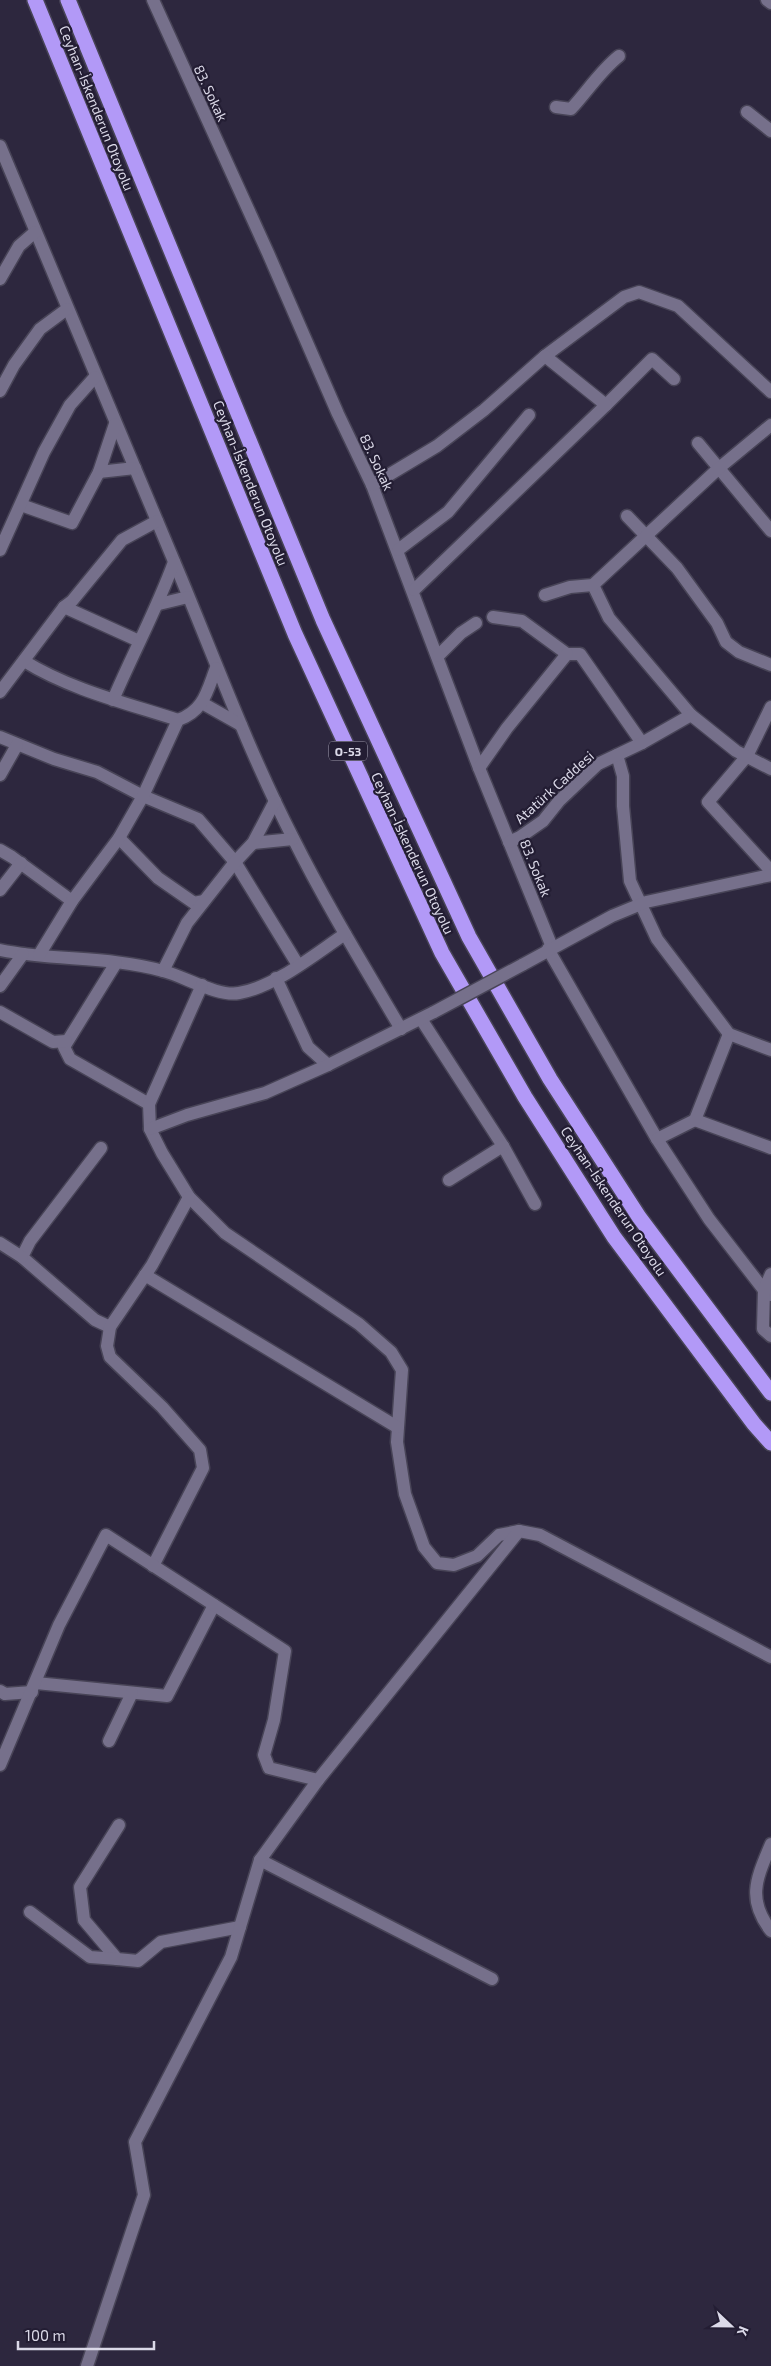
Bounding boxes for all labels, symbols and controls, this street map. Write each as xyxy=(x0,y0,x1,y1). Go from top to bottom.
street label: Ceyhan-İskenderun Otoyolu xyxy=(56,23,138,193)
street label: 83. Sokak xyxy=(191,62,231,124)
street label: Ceyhan-İskenderun Otoyolu xyxy=(210,398,292,568)
street label: 83. Sokak xyxy=(357,431,397,493)
road number: O-53 xyxy=(329,741,367,760)
street label: Atatürk Caddesi xyxy=(511,747,597,827)
street label: Ceyhan-İskenderun Otoyolu xyxy=(368,769,458,937)
street label: 83. Sokak xyxy=(517,837,555,899)
street label: Ceyhan-İskenderun Otoyolu xyxy=(558,1123,670,1279)
north arrow xyxy=(706,2301,756,2351)
scale bar xyxy=(18,2318,154,2350)
text: K xyxy=(734,2324,753,2338)
text: 100 m xyxy=(25,2326,66,2344)

